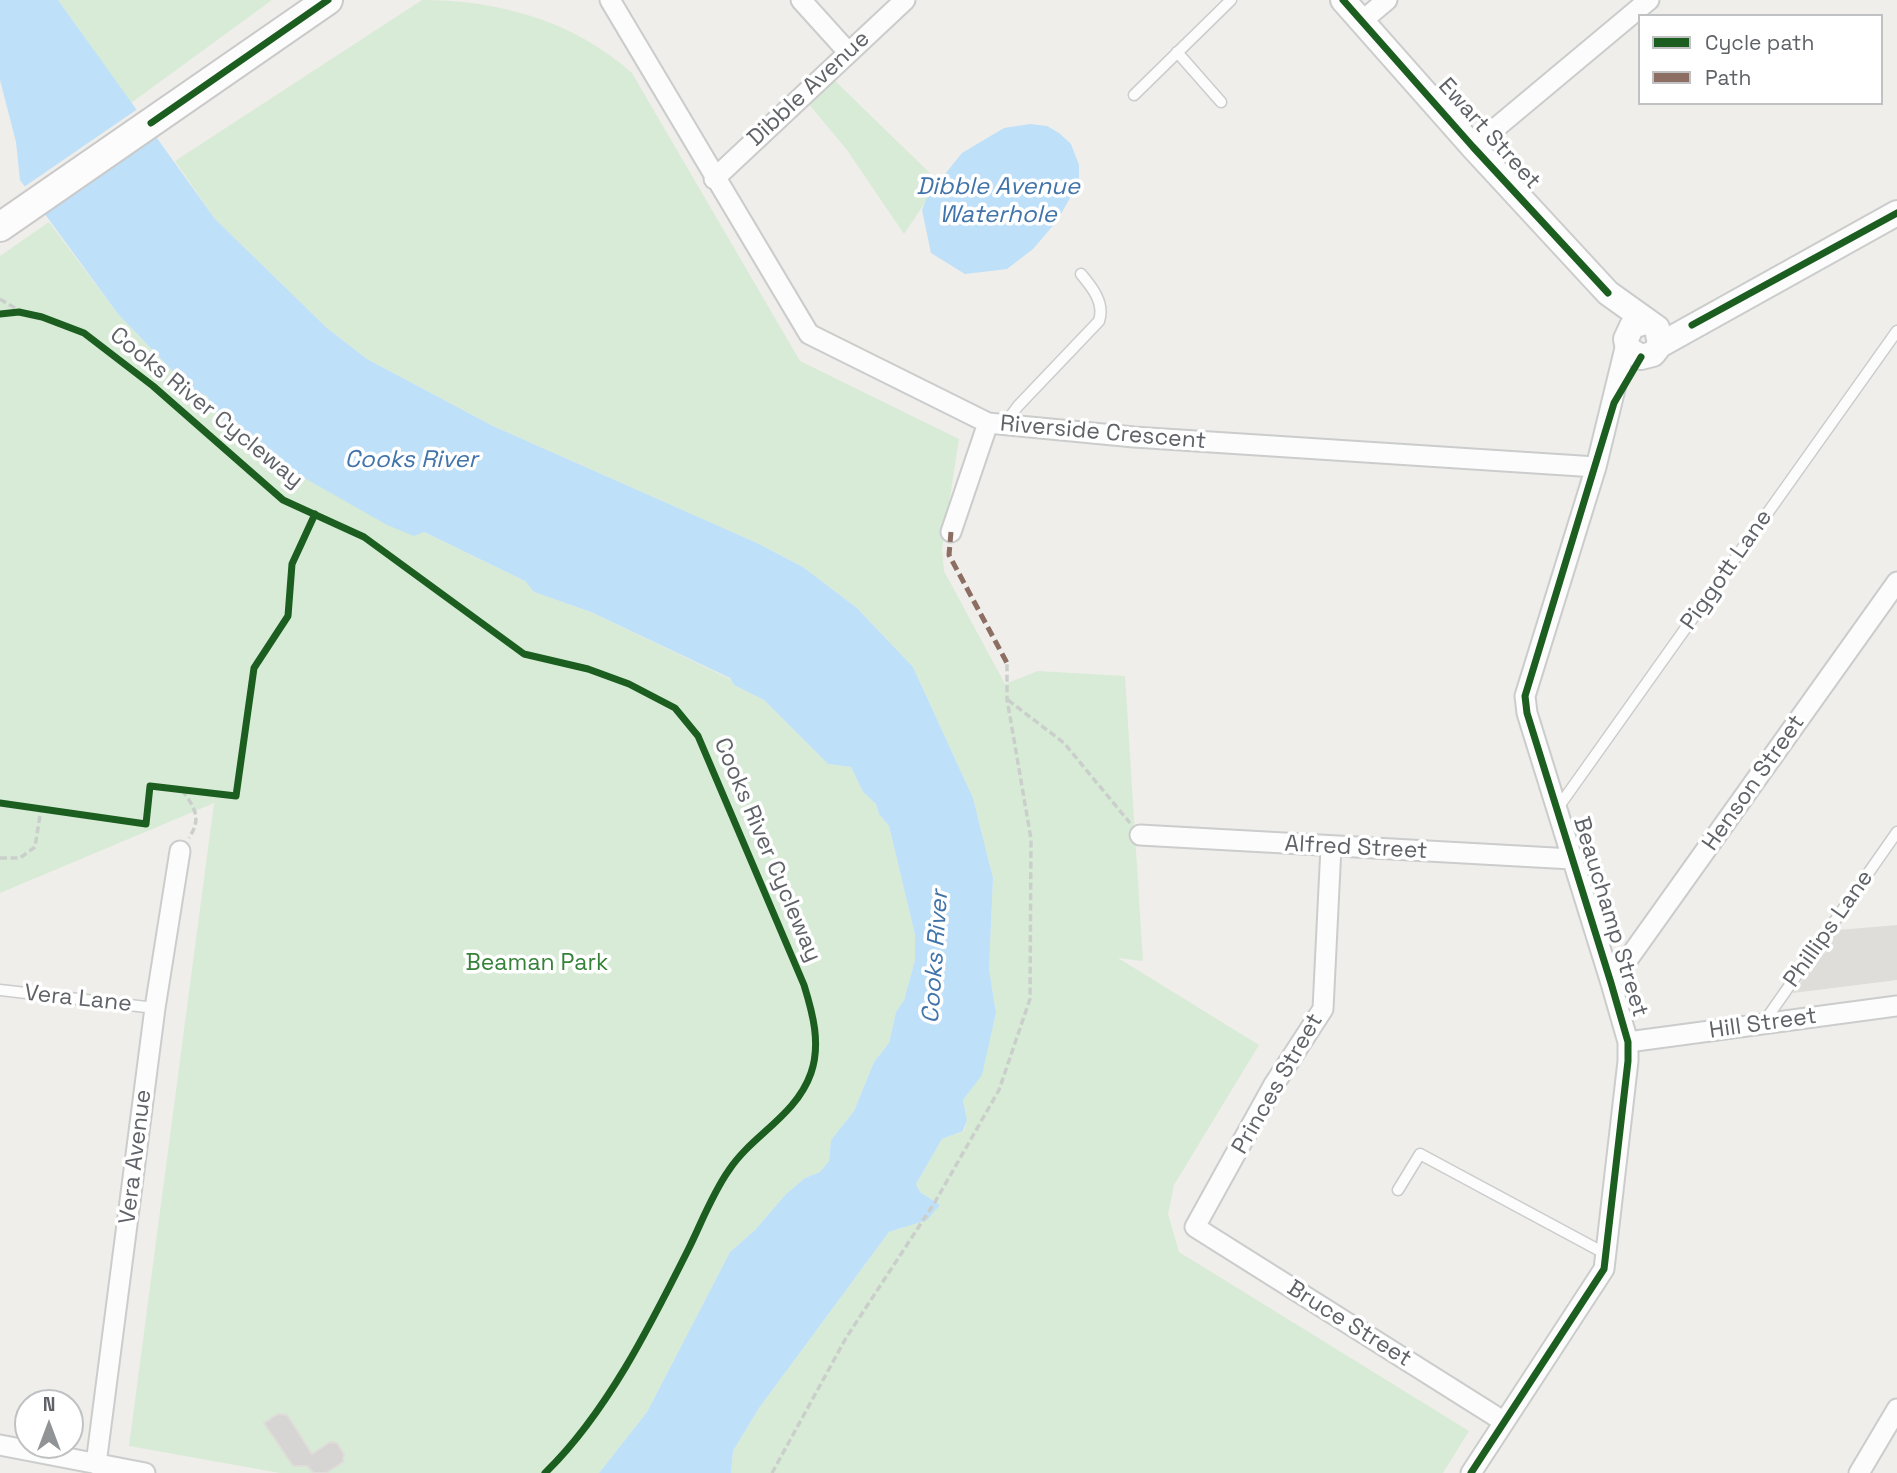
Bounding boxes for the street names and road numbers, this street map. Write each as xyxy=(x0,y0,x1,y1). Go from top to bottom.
street label: Dibble Avenue xyxy=(742,25,876,153)
street label: Ewart Street xyxy=(1432,73,1546,195)
street label: Cooks River Cycleway xyxy=(104,322,308,494)
street label: Riverside Crescent xyxy=(999,410,1207,456)
street label: Piggott Lane xyxy=(1675,504,1779,636)
street label: Henson Street xyxy=(1697,710,1811,856)
street label: Cooks River Cycleway xyxy=(707,734,827,966)
street label: Beauchamp Street xyxy=(1566,814,1654,1020)
street label: Alfred Street xyxy=(1284,830,1428,866)
street label: Phillips Lane xyxy=(1778,865,1880,993)
street label: Vera Lane xyxy=(23,980,133,1018)
street label: Hill Street xyxy=(1708,1003,1818,1045)
street label: Princes Street xyxy=(1227,1009,1329,1159)
street label: Vera Avenue xyxy=(114,1088,158,1226)
street label: Bruce Street xyxy=(1282,1275,1416,1373)

